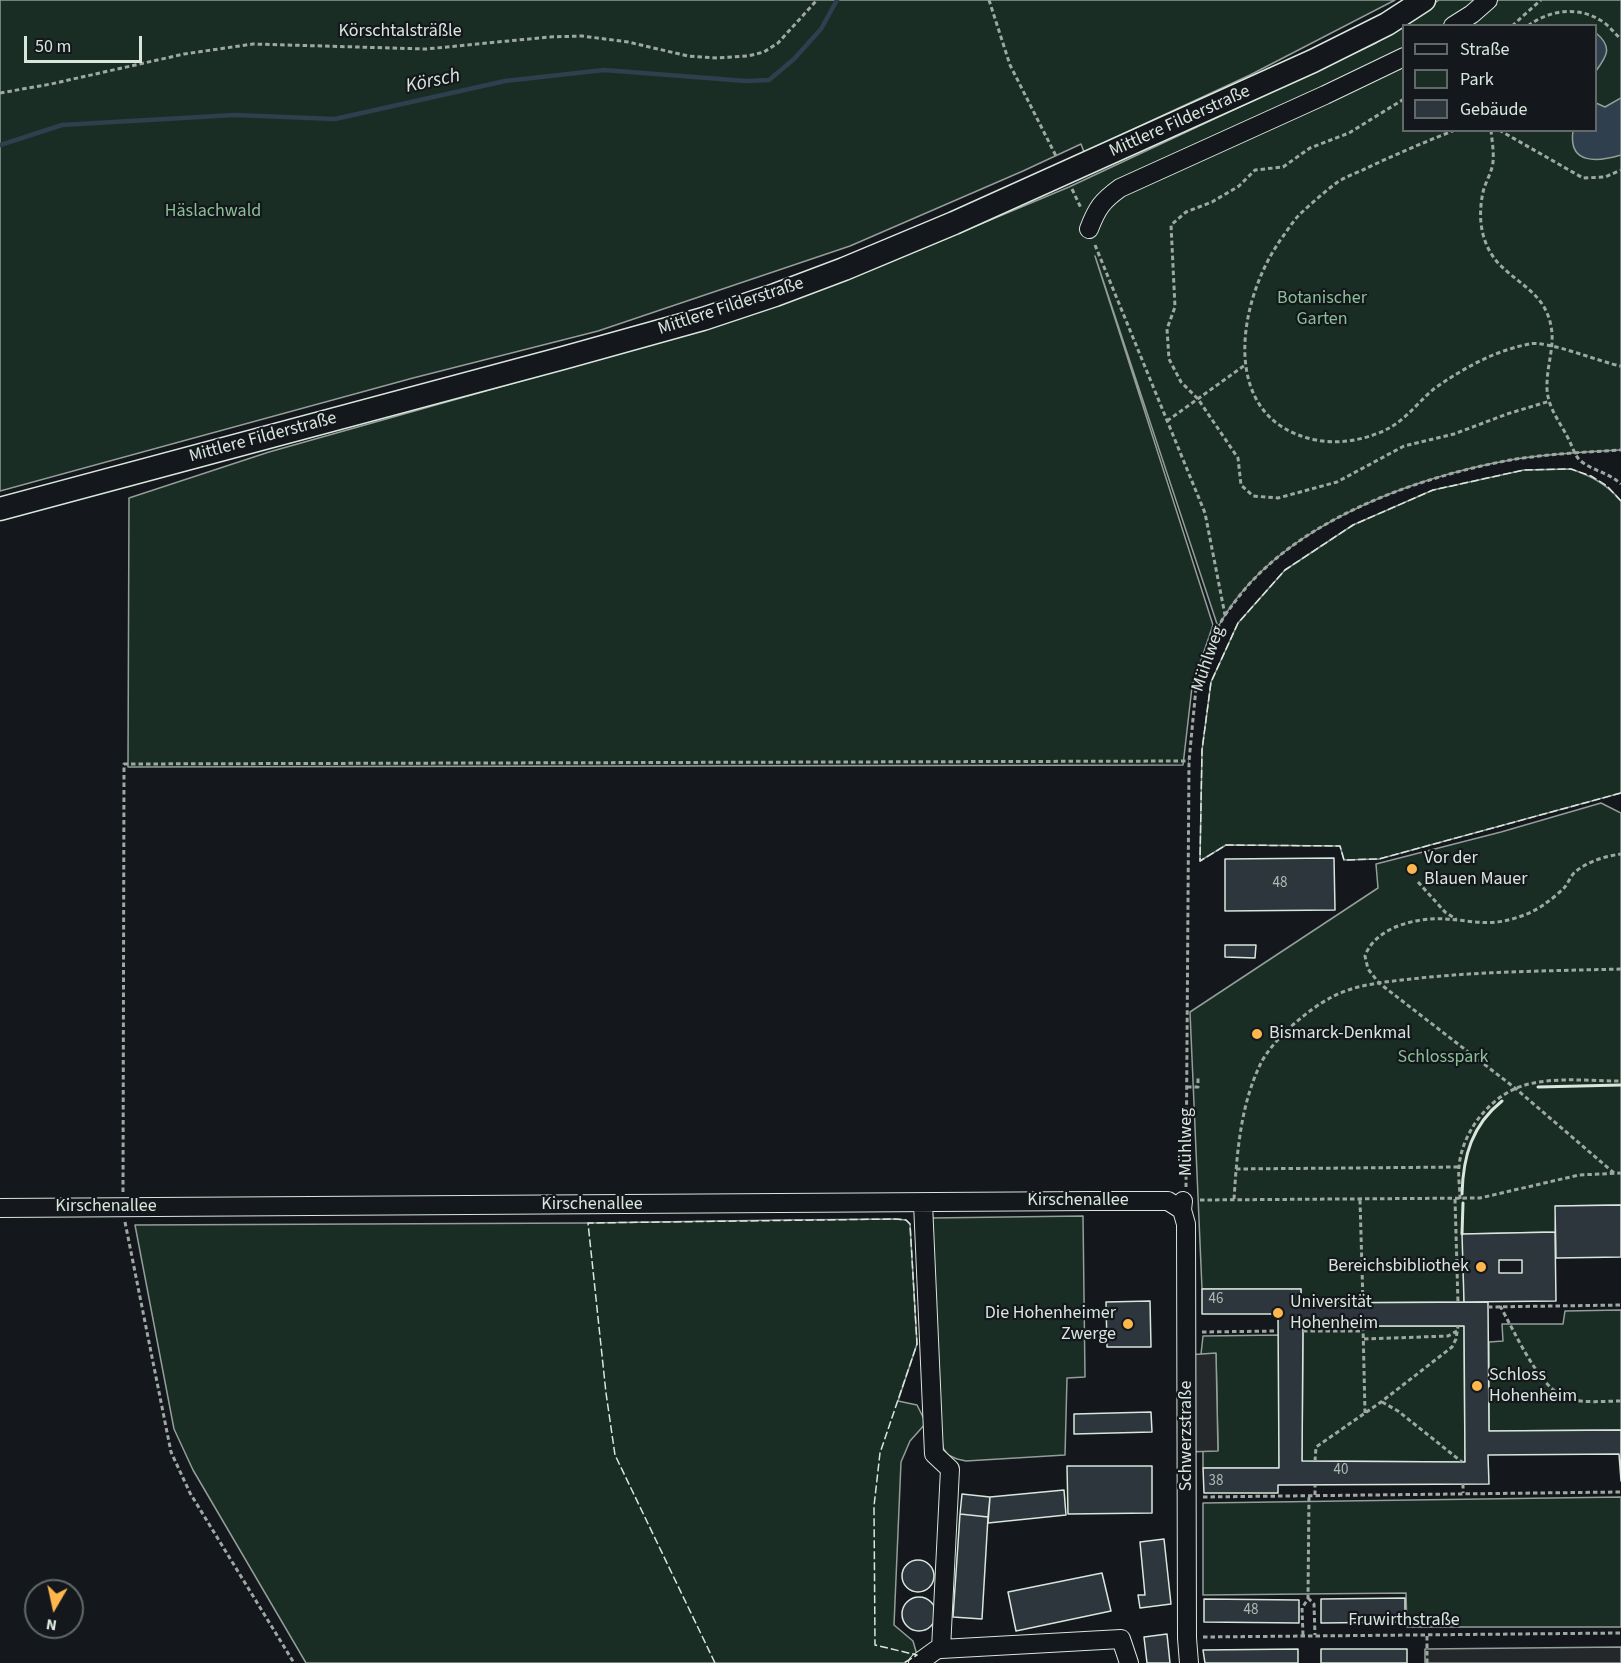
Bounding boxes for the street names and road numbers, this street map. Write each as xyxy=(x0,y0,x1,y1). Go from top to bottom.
street label: Körschtalsträßle xyxy=(338,21,462,43)
street label: Mittlere Filderstraße xyxy=(1106,81,1254,163)
street label: Mittlere Filderstraße xyxy=(655,273,807,341)
street label: Mittlere Filderstraße xyxy=(187,408,339,468)
street label: Mühlweg xyxy=(1188,623,1230,695)
street label: Mühlweg xyxy=(1176,1108,1198,1176)
street label: Kirschenallee xyxy=(1027,1190,1129,1212)
street label: Kirschenallee xyxy=(541,1194,643,1216)
street label: Kirschenallee xyxy=(55,1196,157,1218)
street label: Schwerzstraße xyxy=(1176,1381,1198,1491)
street label: Fruwirthstraße xyxy=(1348,1610,1460,1632)

